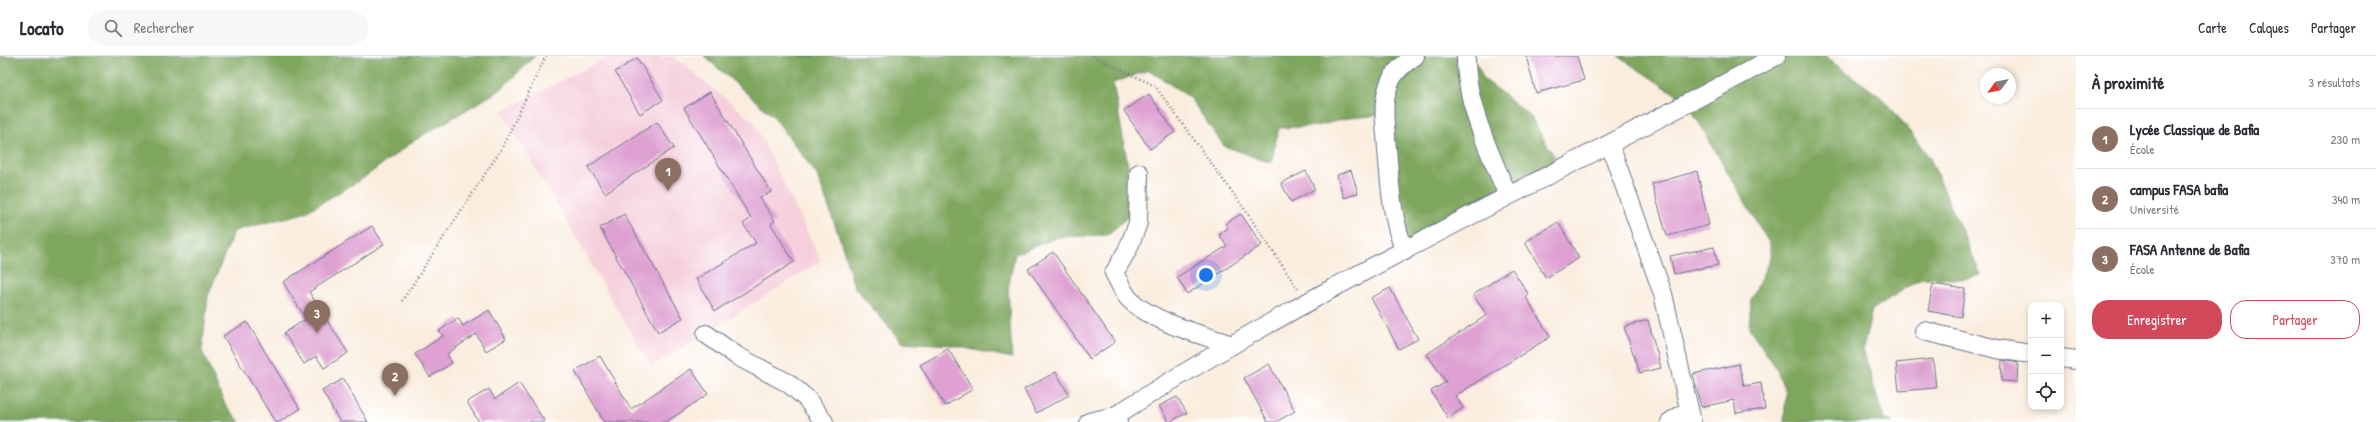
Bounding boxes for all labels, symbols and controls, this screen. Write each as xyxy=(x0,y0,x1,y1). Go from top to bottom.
search box xyxy=(88,10,368,46)
text: Locato xyxy=(20,15,64,41)
icon: search xyxy=(102,17,124,39)
text: Rechercher xyxy=(134,17,194,38)
text: Carte xyxy=(2198,18,2227,37)
text: Calques xyxy=(2249,18,2289,37)
text: Partager xyxy=(2311,18,2356,37)
north arrow xyxy=(1980,68,2016,104)
text: À proximité xyxy=(2092,71,2164,94)
text: 3 résultats xyxy=(2308,73,2360,91)
text: Lycée Classique de Bafia xyxy=(2130,119,2259,140)
text: 1 xyxy=(2103,130,2107,148)
text: 230 m xyxy=(2330,130,2360,148)
text: École xyxy=(2130,140,2155,158)
pin: 1 xyxy=(655,158,681,191)
text: campus FASA bafia xyxy=(2130,179,2228,200)
text: 2 xyxy=(2102,190,2108,208)
text: 340 m xyxy=(2332,190,2360,208)
text: Université xyxy=(2130,200,2179,218)
text: FASA Antenne de Bafia xyxy=(2130,239,2249,260)
text: 3 xyxy=(2102,250,2108,268)
text: 370 m xyxy=(2330,250,2360,268)
text: École xyxy=(2130,260,2155,278)
your location xyxy=(1196,265,1216,285)
pin: 3 xyxy=(304,300,330,333)
button: Enregistrer xyxy=(2092,300,2222,339)
button: Partager xyxy=(2230,300,2360,339)
map controls xyxy=(2028,302,2064,410)
button: + xyxy=(2028,302,2064,338)
button: − xyxy=(2028,338,2064,374)
pin: 2 xyxy=(382,363,408,396)
button: locate xyxy=(2028,374,2064,410)

